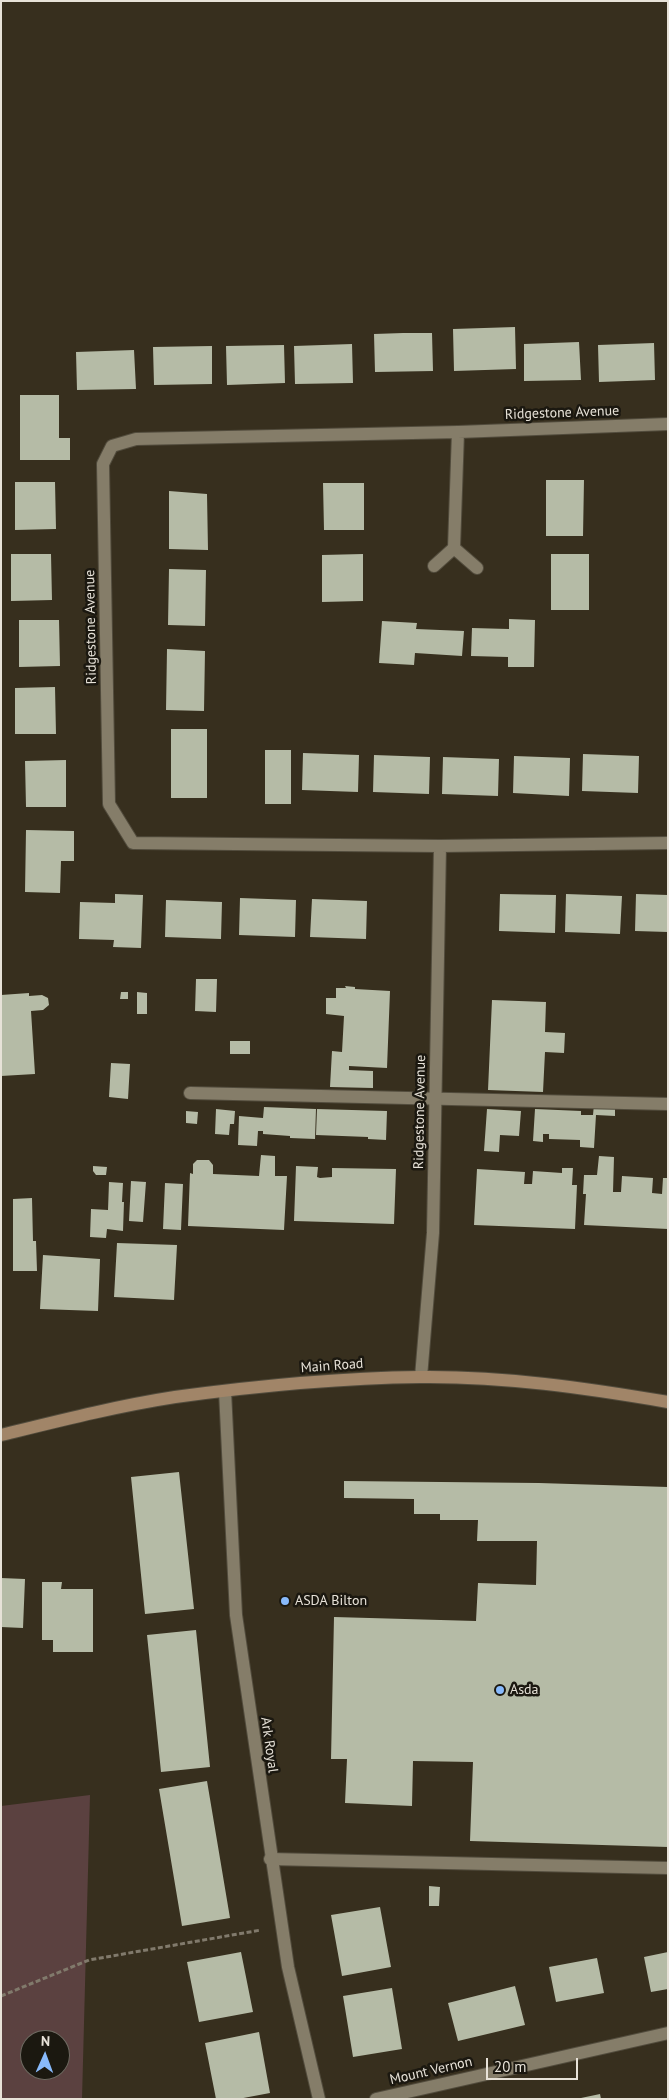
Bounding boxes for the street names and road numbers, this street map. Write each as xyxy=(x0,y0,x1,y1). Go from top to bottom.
street label: Ridgestone Avenue xyxy=(505,403,619,423)
street label: Ridgestone Avenue xyxy=(82,570,100,684)
street label: Ridgestone Avenue xyxy=(411,1055,429,1169)
street label: Main Road xyxy=(300,1355,364,1377)
street label: Ark Royal xyxy=(257,1716,281,1774)
street label: Mount Vernon xyxy=(388,2053,474,2089)

